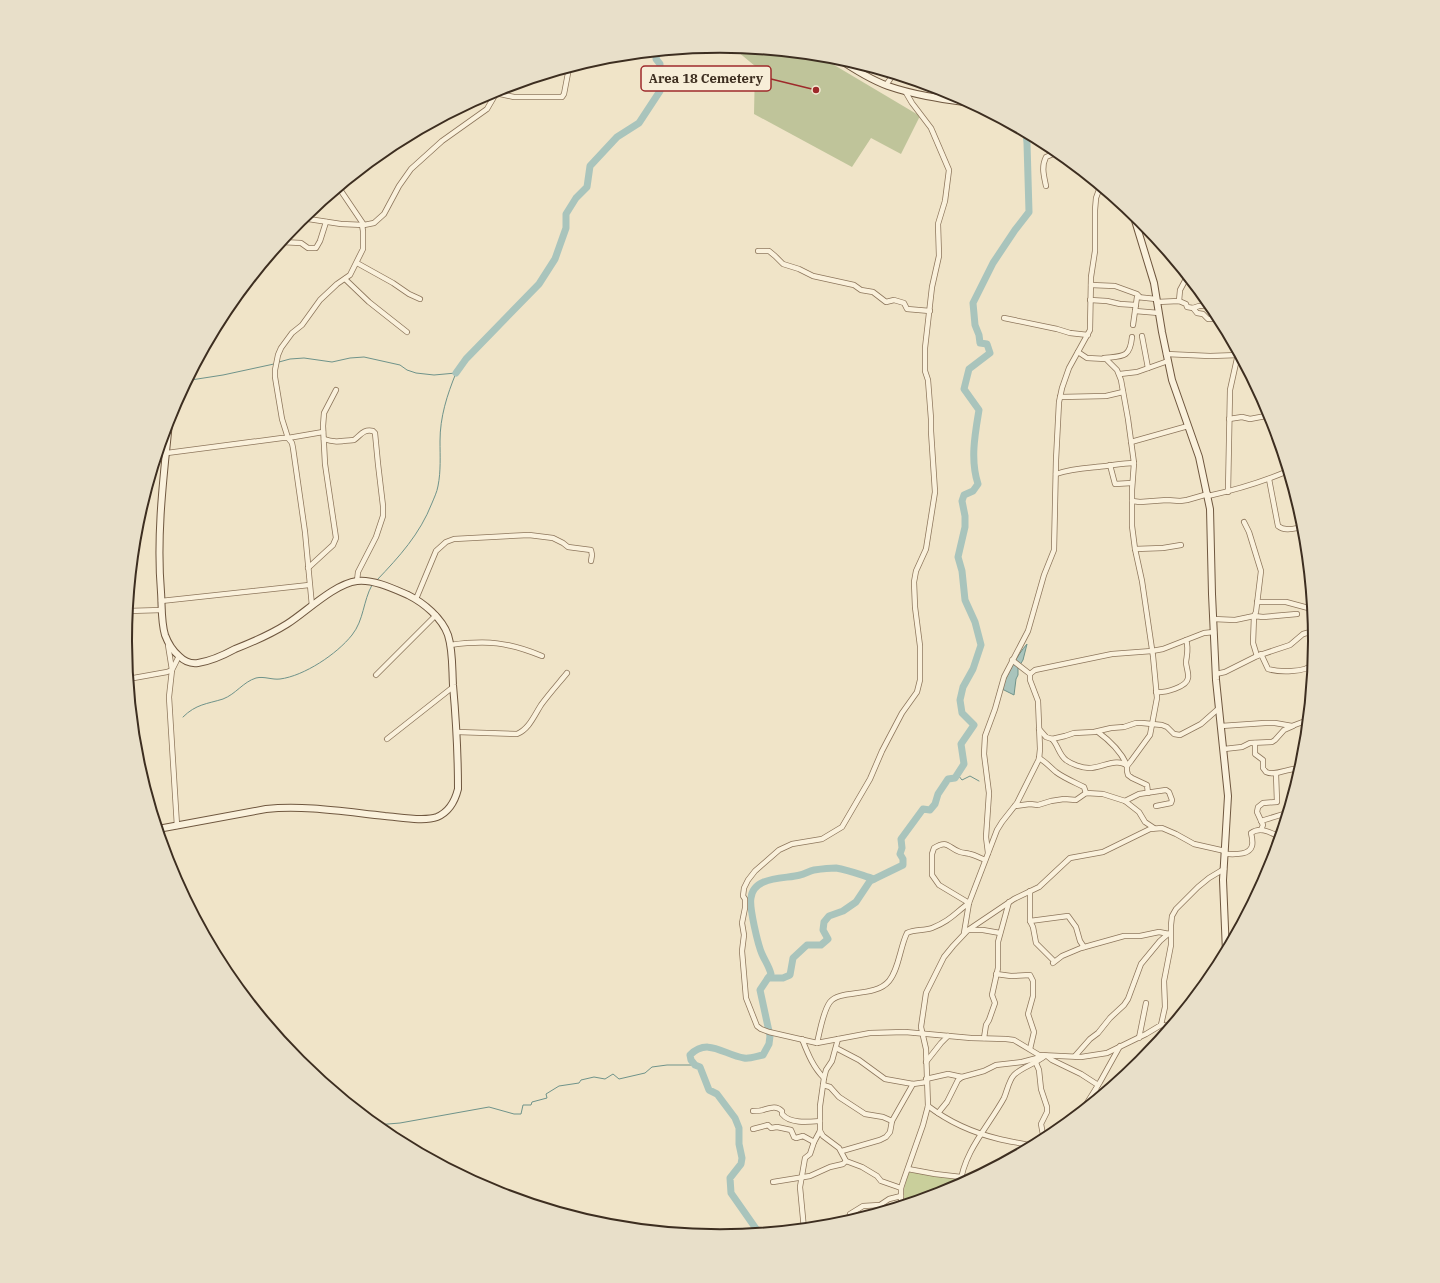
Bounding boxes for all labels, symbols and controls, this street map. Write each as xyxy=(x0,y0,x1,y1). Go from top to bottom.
callout: Area 18 Cemetery xyxy=(641,66,771,91)
text: Area 18 Cemetery xyxy=(649,70,764,87)

